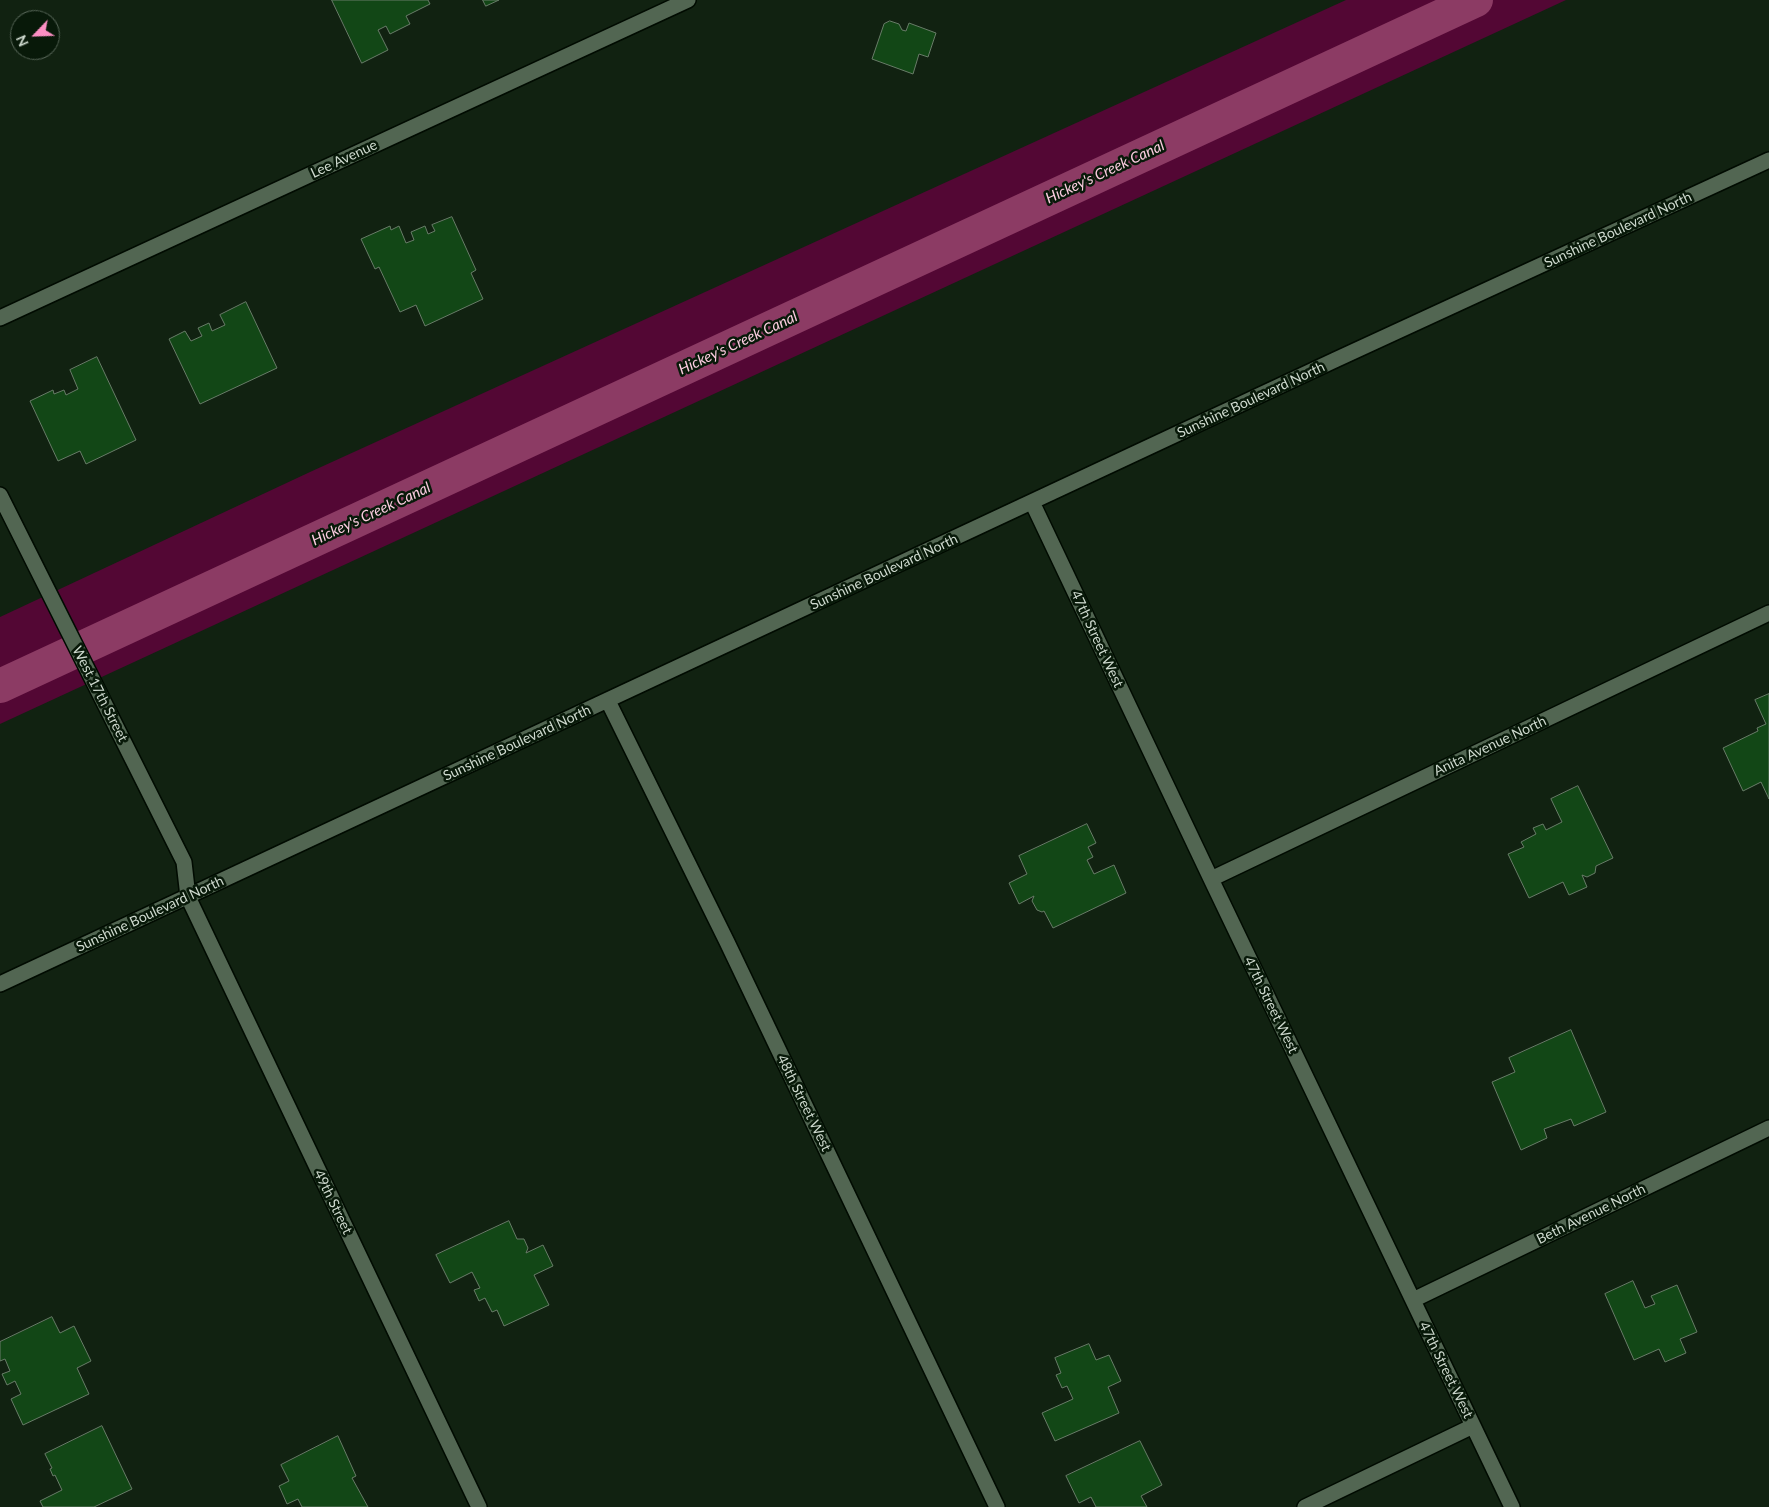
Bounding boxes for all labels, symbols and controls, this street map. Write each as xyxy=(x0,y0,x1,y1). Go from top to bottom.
north arrow xyxy=(10,10,60,60)
text: N xyxy=(12,33,32,49)
street label: Lee Avenue xyxy=(308,136,380,182)
water label: Hickey's Creek Canal xyxy=(1043,137,1167,207)
street label: Sunshine Boulevard North xyxy=(1542,188,1694,272)
water label: Hickey's Creek Canal xyxy=(676,308,800,378)
street label: Sunshine Boulevard North xyxy=(1175,358,1327,442)
water label: Hickey's Creek Canal xyxy=(309,479,433,549)
street label: Sunshine Boulevard North xyxy=(808,530,960,614)
street label: 47th Street West xyxy=(1067,588,1127,690)
street label: West 17th Street xyxy=(69,643,131,745)
street label: Sunshine Boulevard North xyxy=(441,701,593,785)
street label: Anita Avenue North xyxy=(1431,713,1549,779)
street label: Sunshine Boulevard North xyxy=(74,872,226,956)
street label: 47th Street West xyxy=(1240,954,1302,1056)
street label: 48th Street West xyxy=(773,1052,835,1154)
street label: 49th Street xyxy=(310,1167,356,1237)
street label: Beth Avenue North xyxy=(1534,1180,1648,1248)
street label: 47th Street West xyxy=(1415,1319,1477,1421)

